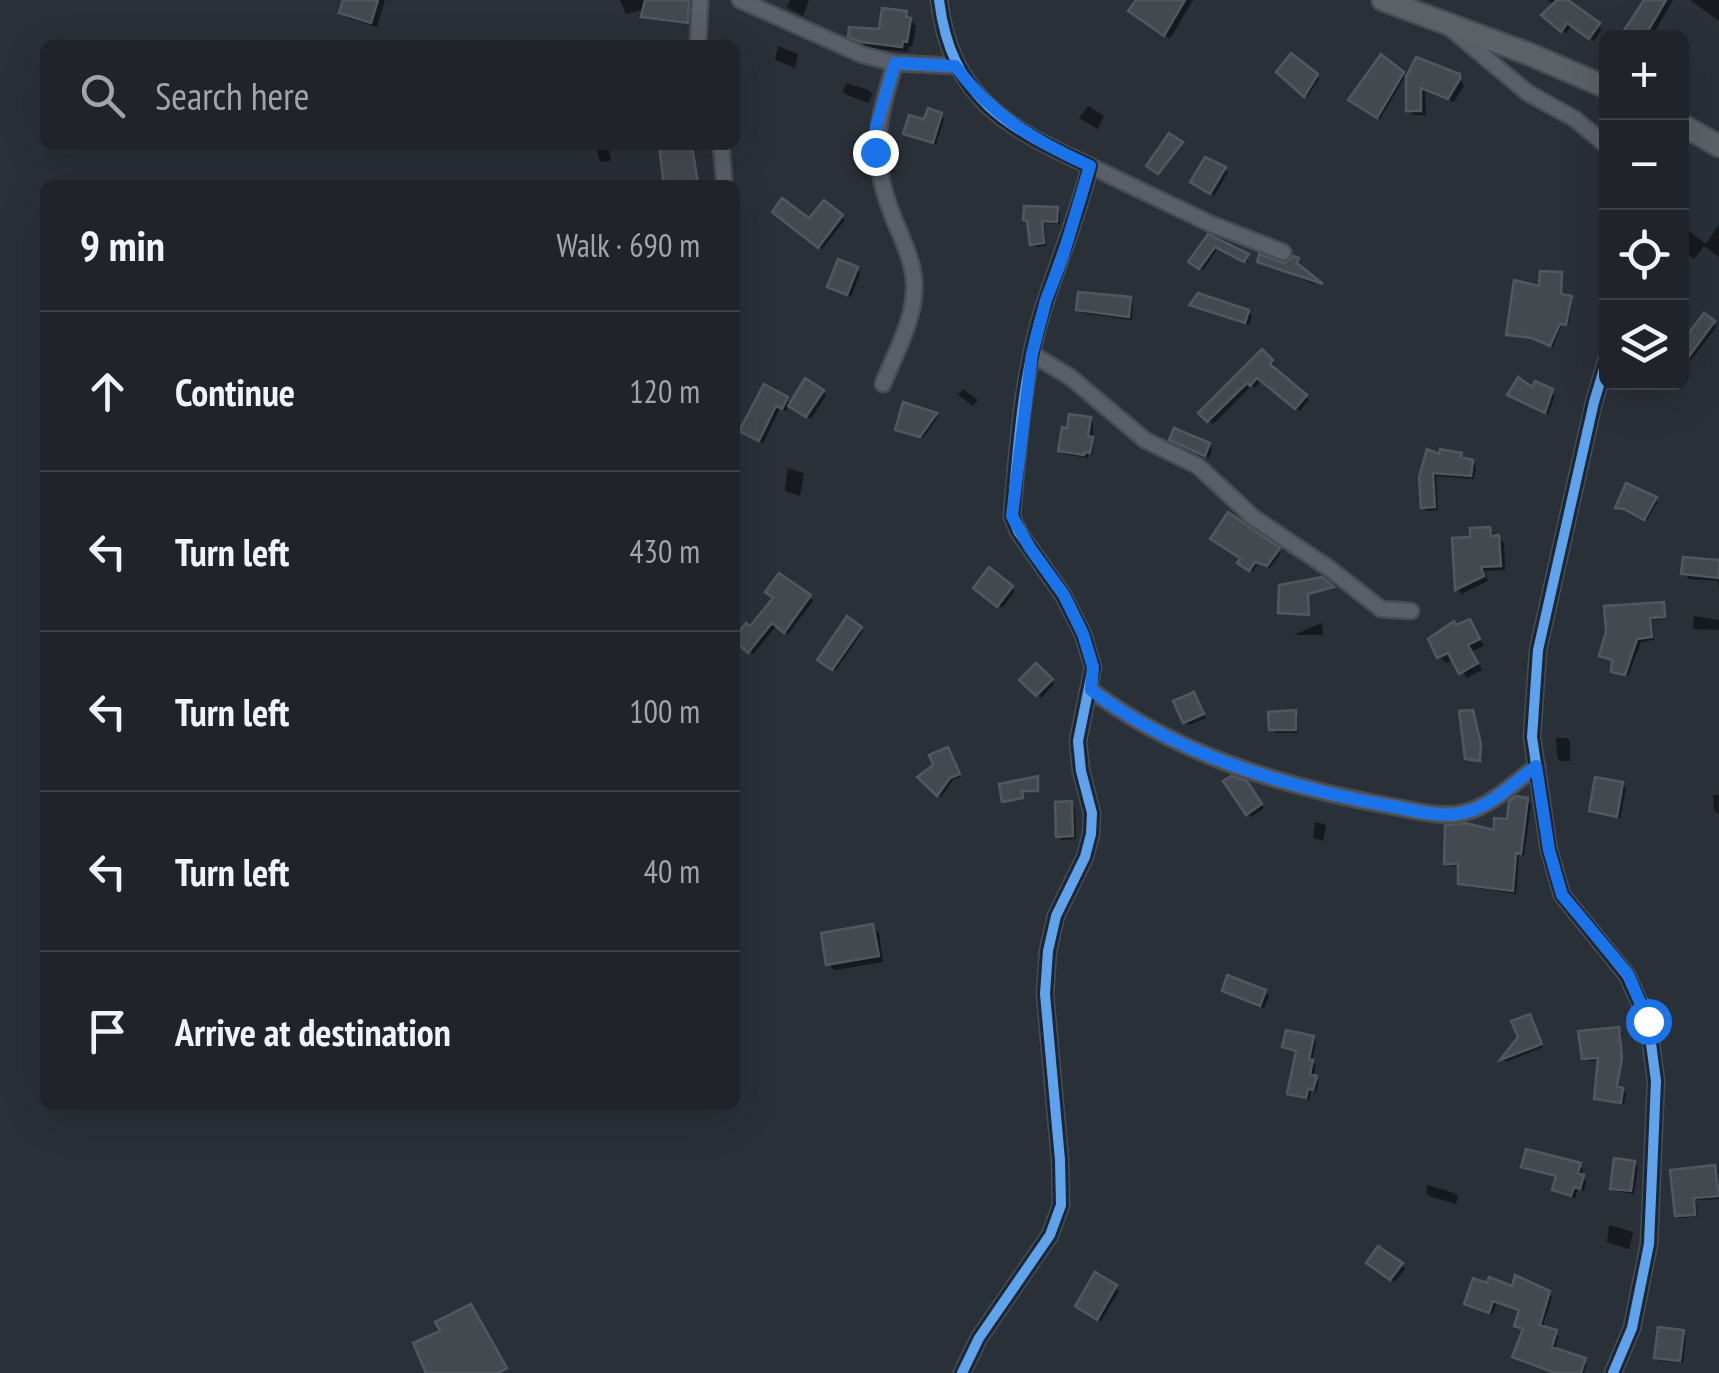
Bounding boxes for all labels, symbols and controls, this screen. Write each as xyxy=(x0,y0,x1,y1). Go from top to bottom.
map controls xyxy=(1599,30,1689,390)
button: + xyxy=(1599,30,1689,120)
search box xyxy=(40,40,740,150)
icon: search xyxy=(75,68,130,123)
text: Search here xyxy=(155,71,309,120)
button: − xyxy=(1599,120,1689,210)
route end xyxy=(853,130,899,176)
button: locate xyxy=(1599,210,1689,300)
text: 9 min xyxy=(80,218,165,273)
text: Walk · 690 m xyxy=(556,224,700,266)
button: layers xyxy=(1599,300,1689,390)
icon: ahead xyxy=(80,364,135,419)
text: Continue xyxy=(175,367,295,416)
text: 120 m xyxy=(629,370,700,412)
icon: left xyxy=(80,524,135,579)
text: Turn left xyxy=(175,527,289,576)
text: 430 m xyxy=(629,530,700,572)
icon: left xyxy=(80,684,135,739)
text: Turn left xyxy=(175,687,289,736)
text: 100 m xyxy=(629,690,700,732)
icon: left xyxy=(80,844,135,899)
text: Turn left xyxy=(175,847,289,896)
text: 40 m xyxy=(644,850,700,892)
route start xyxy=(1626,999,1672,1045)
icon: arrive xyxy=(80,1004,135,1059)
text: Arrive at destination xyxy=(175,1007,451,1056)

